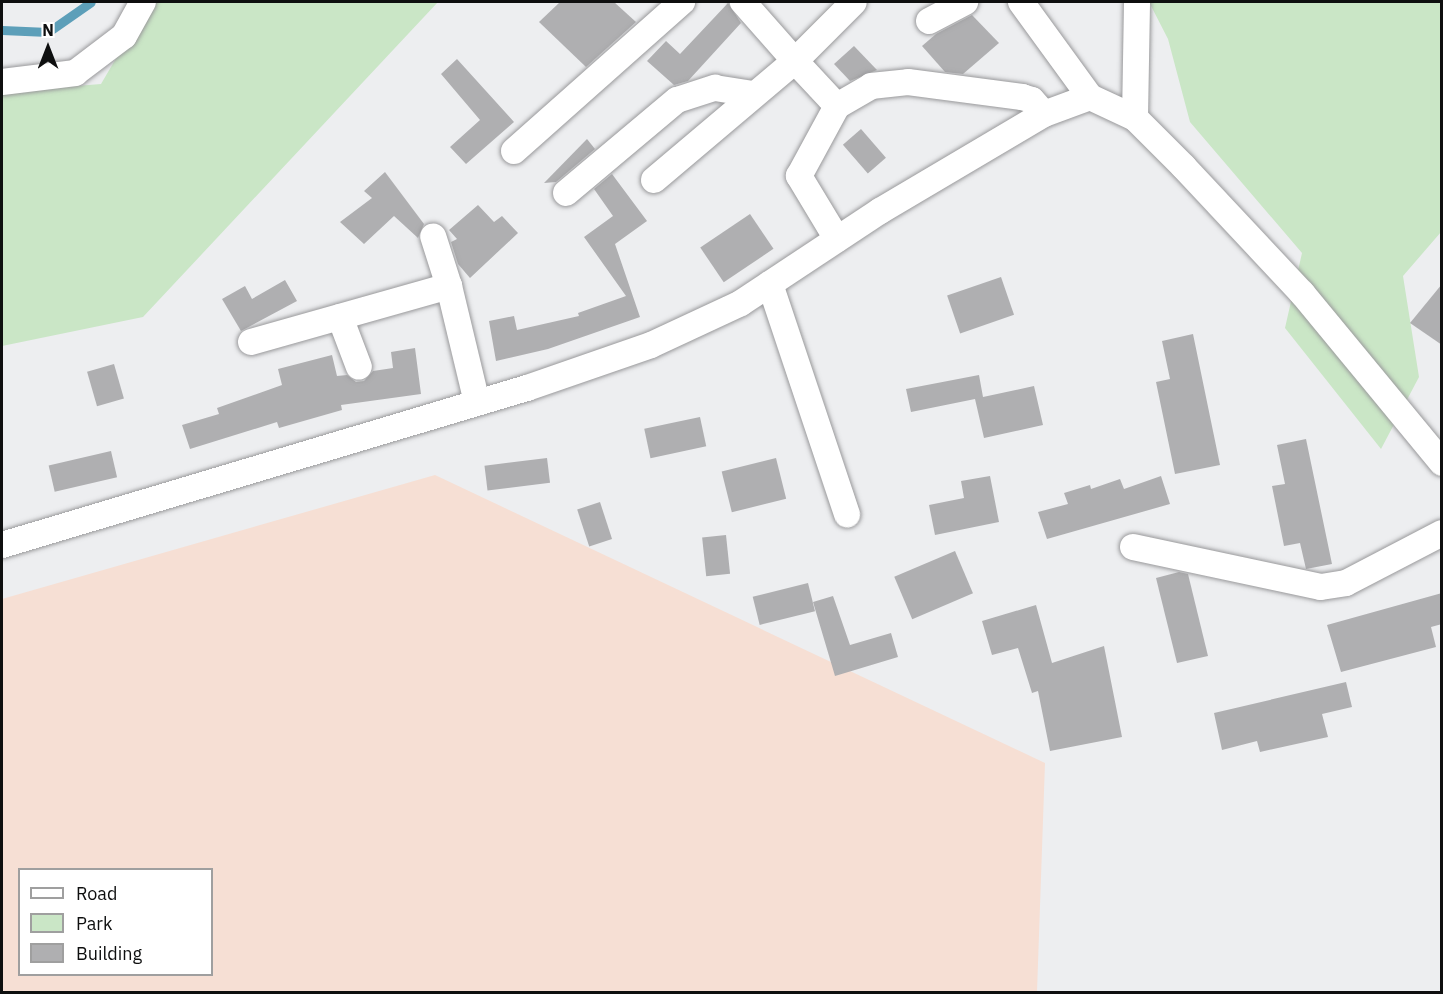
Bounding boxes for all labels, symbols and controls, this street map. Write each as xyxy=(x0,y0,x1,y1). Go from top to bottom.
north arrow xyxy=(18,18,78,78)
text: N xyxy=(42,20,54,40)
legend xyxy=(18,868,213,976)
text: Road xyxy=(76,882,117,905)
text: Park xyxy=(76,912,112,935)
text: Building xyxy=(76,942,142,965)

